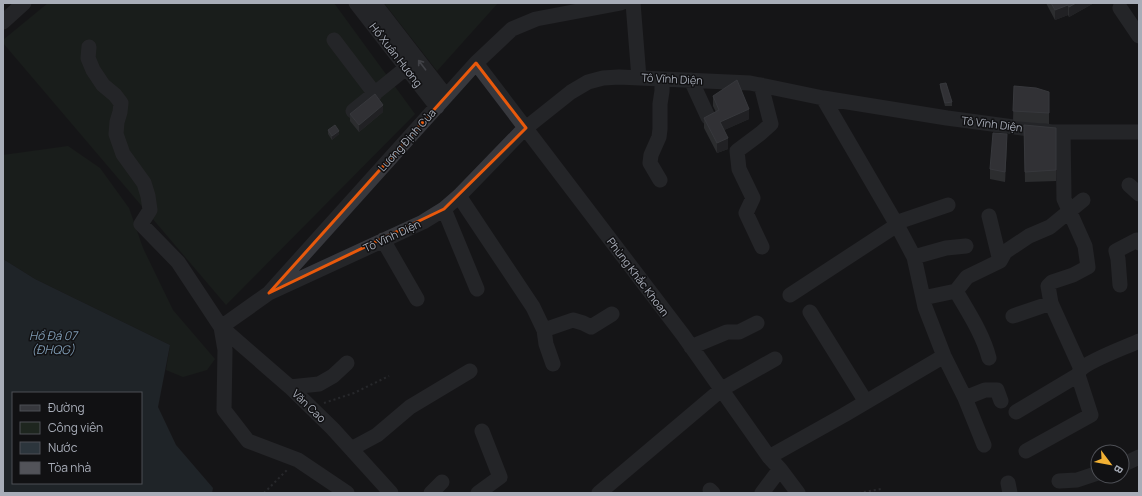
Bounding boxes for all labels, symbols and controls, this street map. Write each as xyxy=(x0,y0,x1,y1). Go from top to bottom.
street label: Hồ Xuân Hương xyxy=(367,19,426,90)
one-way arrow xyxy=(418,60,426,71)
street label: Tô Vĩnh Diện xyxy=(641,69,703,88)
street label: Lương Định Của xyxy=(374,105,439,174)
street label: Tô Vĩnh Diện xyxy=(961,112,1023,135)
street label: Tô Vĩnh Diện xyxy=(361,216,423,255)
street label: Phùng Khắc Khoan xyxy=(604,234,673,319)
water label: Hồ Đá 07 (ĐHQG) xyxy=(29,327,79,358)
street label: Văn Cao xyxy=(289,386,330,426)
legend xyxy=(12,392,142,484)
text: Đường xyxy=(48,399,85,416)
text: Công viên xyxy=(48,419,103,436)
text: Nước xyxy=(48,439,78,456)
north arrow xyxy=(1090,444,1130,484)
text: Tòa nhà xyxy=(48,459,91,476)
text: B xyxy=(1111,463,1127,477)

